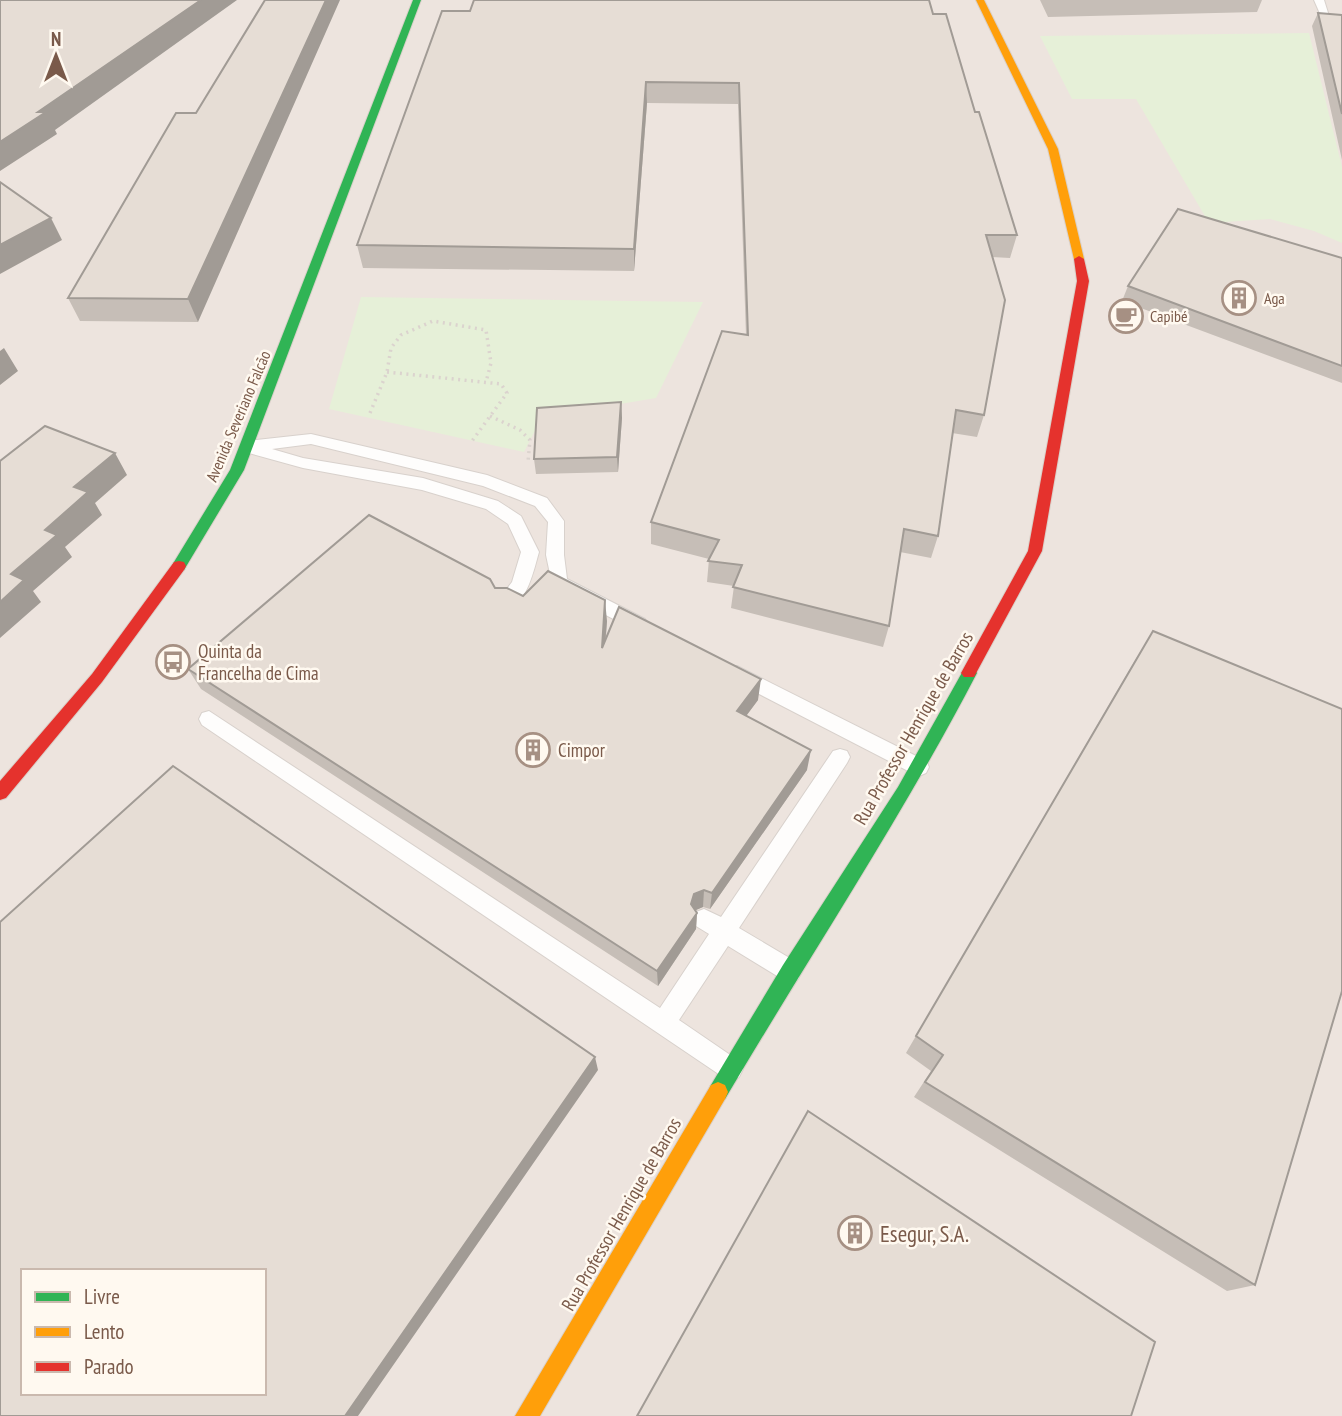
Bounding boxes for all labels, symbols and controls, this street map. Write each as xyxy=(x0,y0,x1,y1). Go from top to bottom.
north arrow xyxy=(21,21,91,91)
text: N xyxy=(51,27,61,51)
building icon: Aga xyxy=(1220,279,1258,317)
place label: Aga xyxy=(1264,288,1285,308)
cafe icon: Capibé xyxy=(1107,297,1145,335)
place label: Capibé xyxy=(1150,306,1188,326)
street label: Avenida Severiano Falcão xyxy=(201,347,275,485)
street label: Rua Professor Henrique de Barros xyxy=(848,627,978,829)
place label: Quinta da Francelha de Cima xyxy=(198,639,319,685)
bus stop icon: Quinta da Francelha de Cima xyxy=(154,643,192,681)
building icon: Cimpor xyxy=(514,731,552,769)
place label: Cimpor xyxy=(558,738,606,762)
street label: Rua Professor Henrique de Barros xyxy=(556,1113,686,1315)
building icon: Esegur, S.A. xyxy=(836,1214,874,1252)
place label: Esegur, S.A. xyxy=(880,1219,969,1248)
legend xyxy=(21,1269,266,1395)
text: Livre xyxy=(84,1283,120,1310)
text: Lento xyxy=(84,1318,124,1345)
text: Parado xyxy=(84,1353,134,1380)

